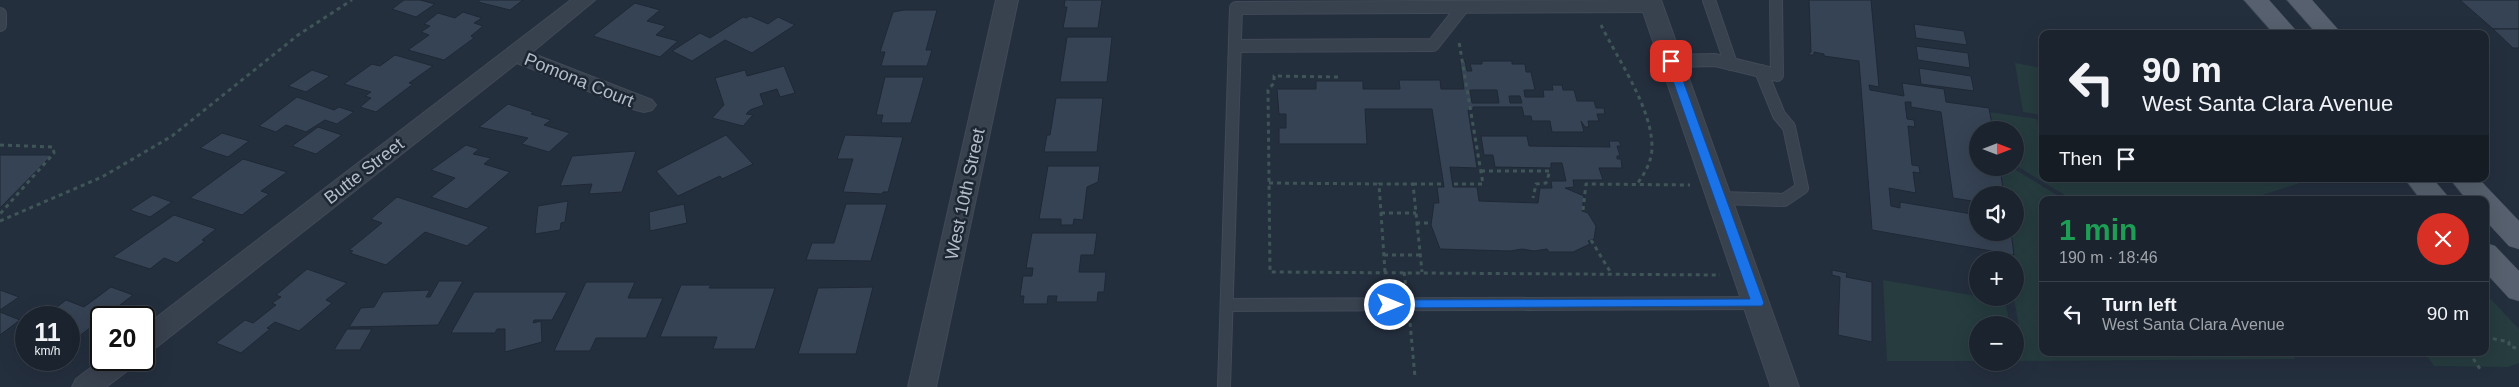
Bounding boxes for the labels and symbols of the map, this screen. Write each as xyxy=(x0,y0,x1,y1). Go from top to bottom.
pin xyxy=(1650,40,1692,82)
street label: Pomona Court xyxy=(521,49,637,111)
north arrow xyxy=(1969,121,2024,176)
street label: West 10th Street xyxy=(941,127,989,261)
street label: Butte Street xyxy=(320,134,408,208)
position arrow xyxy=(1363,278,1415,330)
speed limit sign: 20 xyxy=(90,306,155,371)

